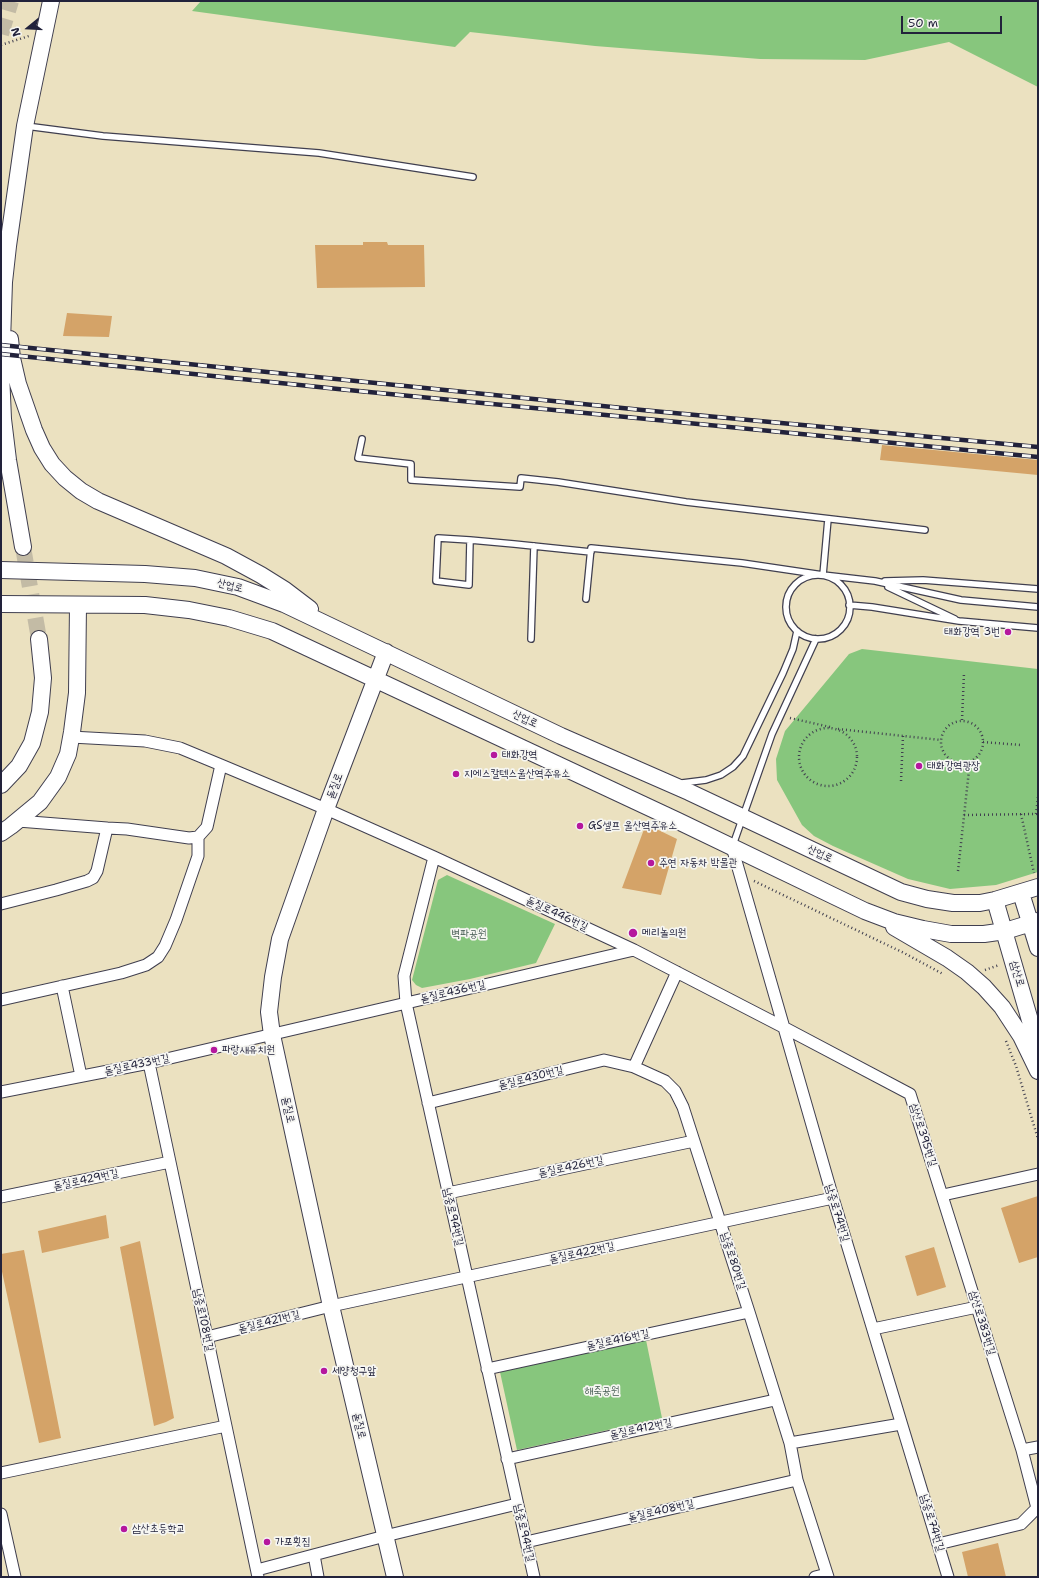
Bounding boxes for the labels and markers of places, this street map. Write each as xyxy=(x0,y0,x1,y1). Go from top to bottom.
place label: 태화강역 3번 xyxy=(944,625,1000,639)
marker: 태화강역 3번 xyxy=(1003,627,1013,637)
place label: 태화강역 xyxy=(502,748,537,762)
marker: 태화강역 xyxy=(489,750,499,760)
place label: 태화강역광장 xyxy=(927,759,980,773)
marker: 태화강역광장 xyxy=(914,761,924,771)
place label: 지에스칼텍스울산역주유소 xyxy=(464,767,570,781)
marker: 지에스칼텍스울산역주유소 xyxy=(451,769,461,779)
place label: GS셀프 울산역주유소 xyxy=(588,819,677,833)
marker: GS셀프 울산역주유소 xyxy=(575,821,585,831)
place label: 주연 자동차 박물관 xyxy=(659,856,737,870)
marker: 주연 자동차 박물관 xyxy=(646,858,656,868)
place label: 메리놀의원 xyxy=(642,926,686,940)
marker: 메리놀의원 xyxy=(627,927,639,939)
place label: 파랑새유치원 xyxy=(222,1043,275,1057)
marker: 파랑새유치원 xyxy=(209,1045,219,1055)
place label: 세양청구앞 xyxy=(332,1364,376,1378)
marker: 세양청구앞 xyxy=(319,1366,329,1376)
place label: 삼산초등학교 xyxy=(132,1522,185,1536)
marker: 삼산초등학교 xyxy=(119,1524,129,1534)
place label: 가포횟집 xyxy=(275,1535,310,1549)
marker: 가포횟집 xyxy=(262,1537,272,1547)

